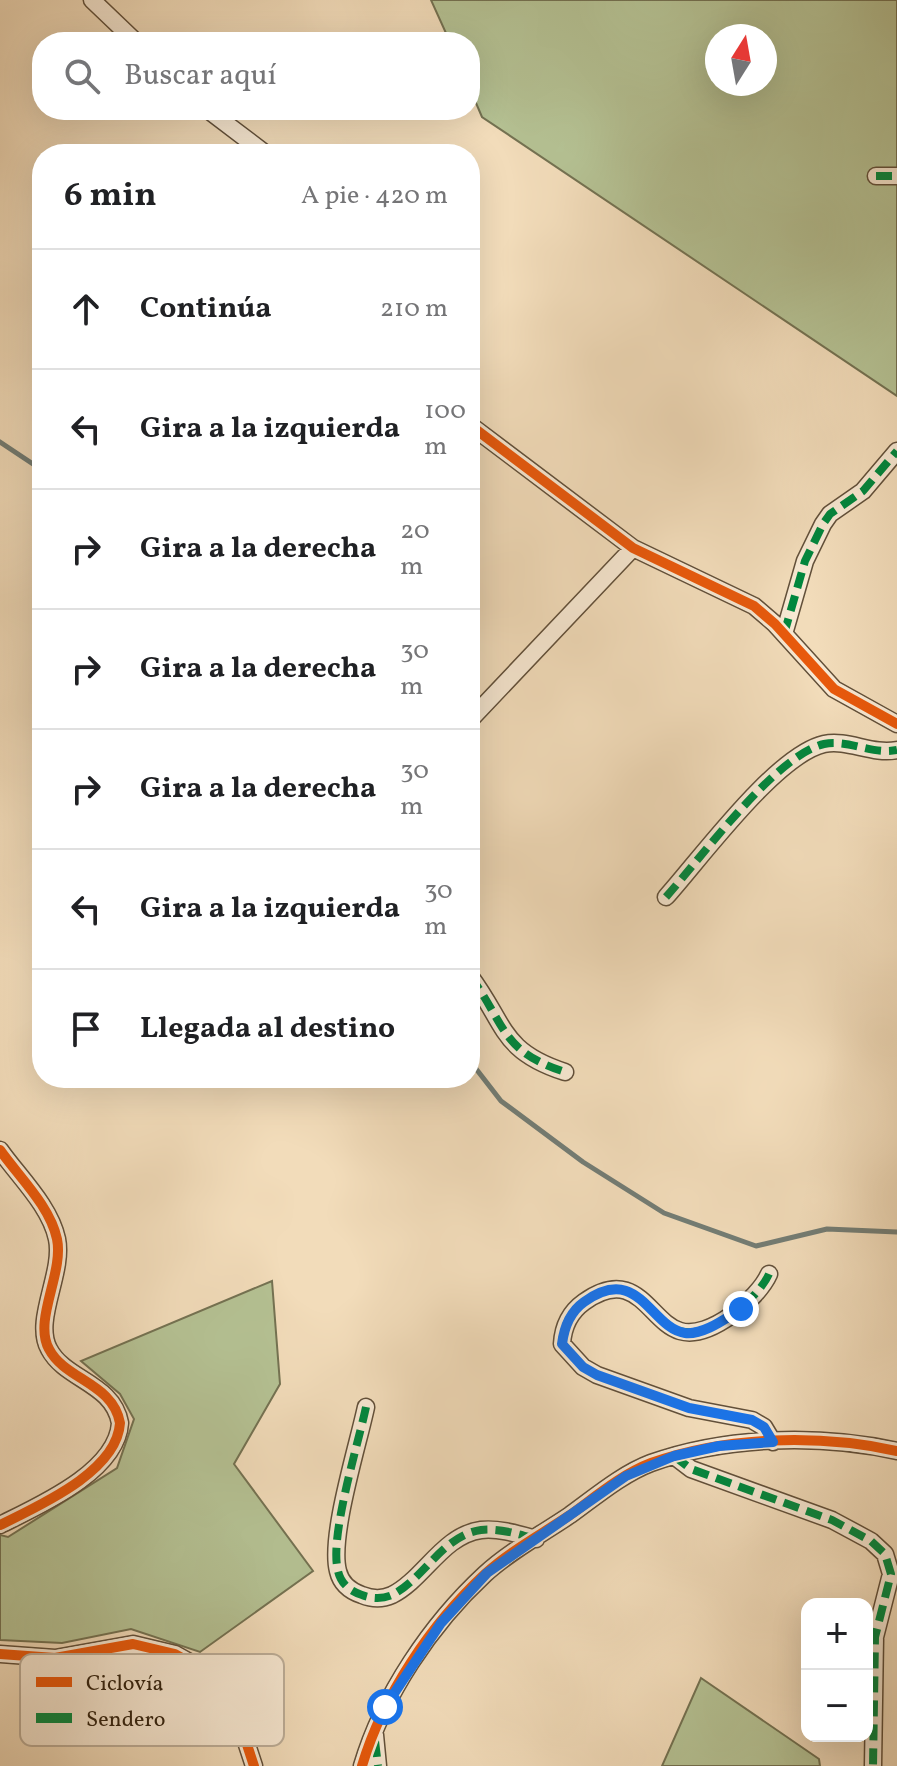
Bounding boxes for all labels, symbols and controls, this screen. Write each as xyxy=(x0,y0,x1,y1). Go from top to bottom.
north arrow xyxy=(705,24,777,96)
search box xyxy=(32,32,480,120)
icon: search xyxy=(60,54,104,98)
text: Buscar aquí xyxy=(124,55,277,97)
text: 6 min xyxy=(64,173,157,220)
text: A pie · 420 m xyxy=(301,178,448,214)
icon: ahead xyxy=(64,287,108,331)
text: Continúa xyxy=(140,288,272,330)
text: 210 m xyxy=(380,291,448,327)
text: 100 m xyxy=(424,393,466,465)
icon: left xyxy=(64,407,108,451)
text: Gira a la izquierda xyxy=(140,408,400,450)
text: 20 m xyxy=(400,513,430,585)
icon: right xyxy=(64,527,108,571)
text: Gira a la derecha xyxy=(140,528,376,570)
text: 30 m xyxy=(400,633,429,705)
icon: right xyxy=(64,647,108,691)
text: Gira a la derecha xyxy=(140,648,376,690)
text: 30 m xyxy=(400,753,429,825)
icon: right xyxy=(64,767,108,811)
text: Gira a la derecha xyxy=(140,768,376,810)
text: 30 m xyxy=(424,873,453,945)
icon: left xyxy=(64,887,108,931)
text: Gira a la izquierda xyxy=(140,888,400,930)
icon: arrive xyxy=(64,1007,108,1051)
text: Llegada al destino xyxy=(140,1008,395,1050)
route end xyxy=(723,1291,759,1327)
map controls xyxy=(801,1598,873,1742)
button: + xyxy=(801,1598,873,1670)
legend xyxy=(20,1654,284,1746)
text: Ciclovía xyxy=(86,1669,164,1700)
button: − xyxy=(801,1670,873,1742)
route start xyxy=(367,1689,403,1725)
text: Sendero xyxy=(86,1705,165,1736)

